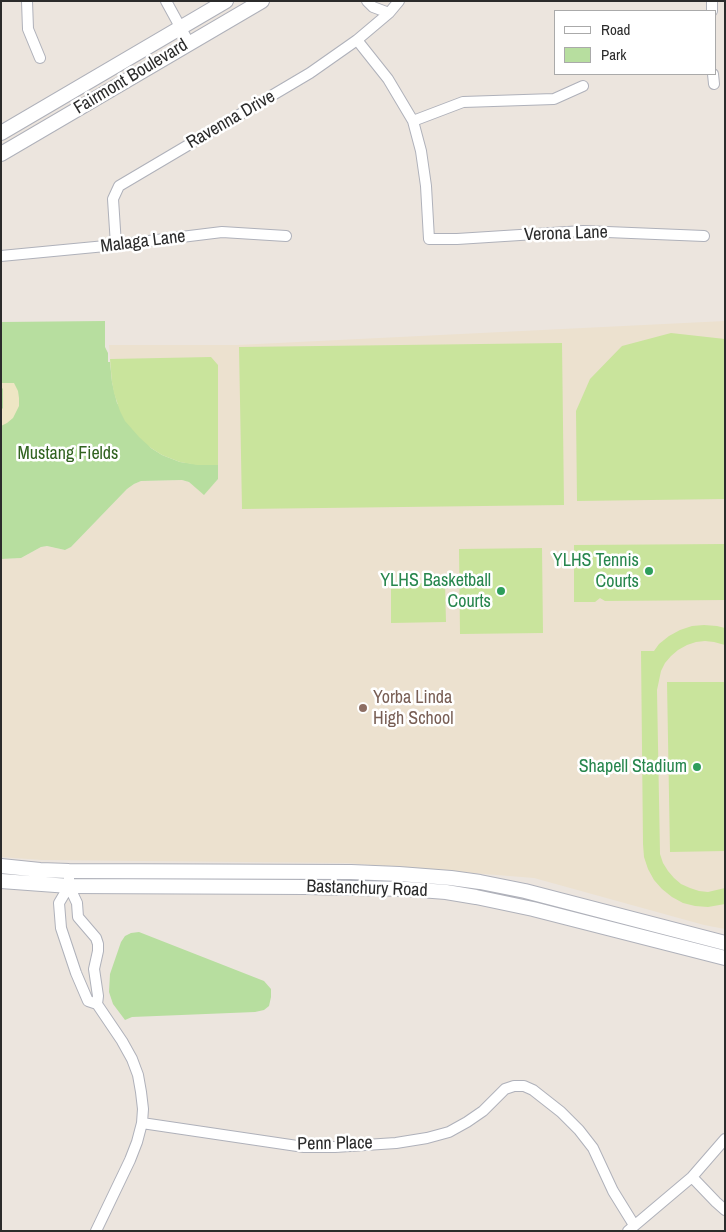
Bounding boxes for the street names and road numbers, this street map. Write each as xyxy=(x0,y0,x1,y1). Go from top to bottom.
street label: Fairmont Boulevard xyxy=(70,35,192,119)
street label: Ravenna Drive xyxy=(183,86,279,154)
street label: Verona Lane xyxy=(524,222,608,246)
street label: Malaga Lane xyxy=(99,226,187,258)
street label: Bastanchury Road xyxy=(306,876,428,902)
street label: Penn Place xyxy=(297,1133,373,1155)

